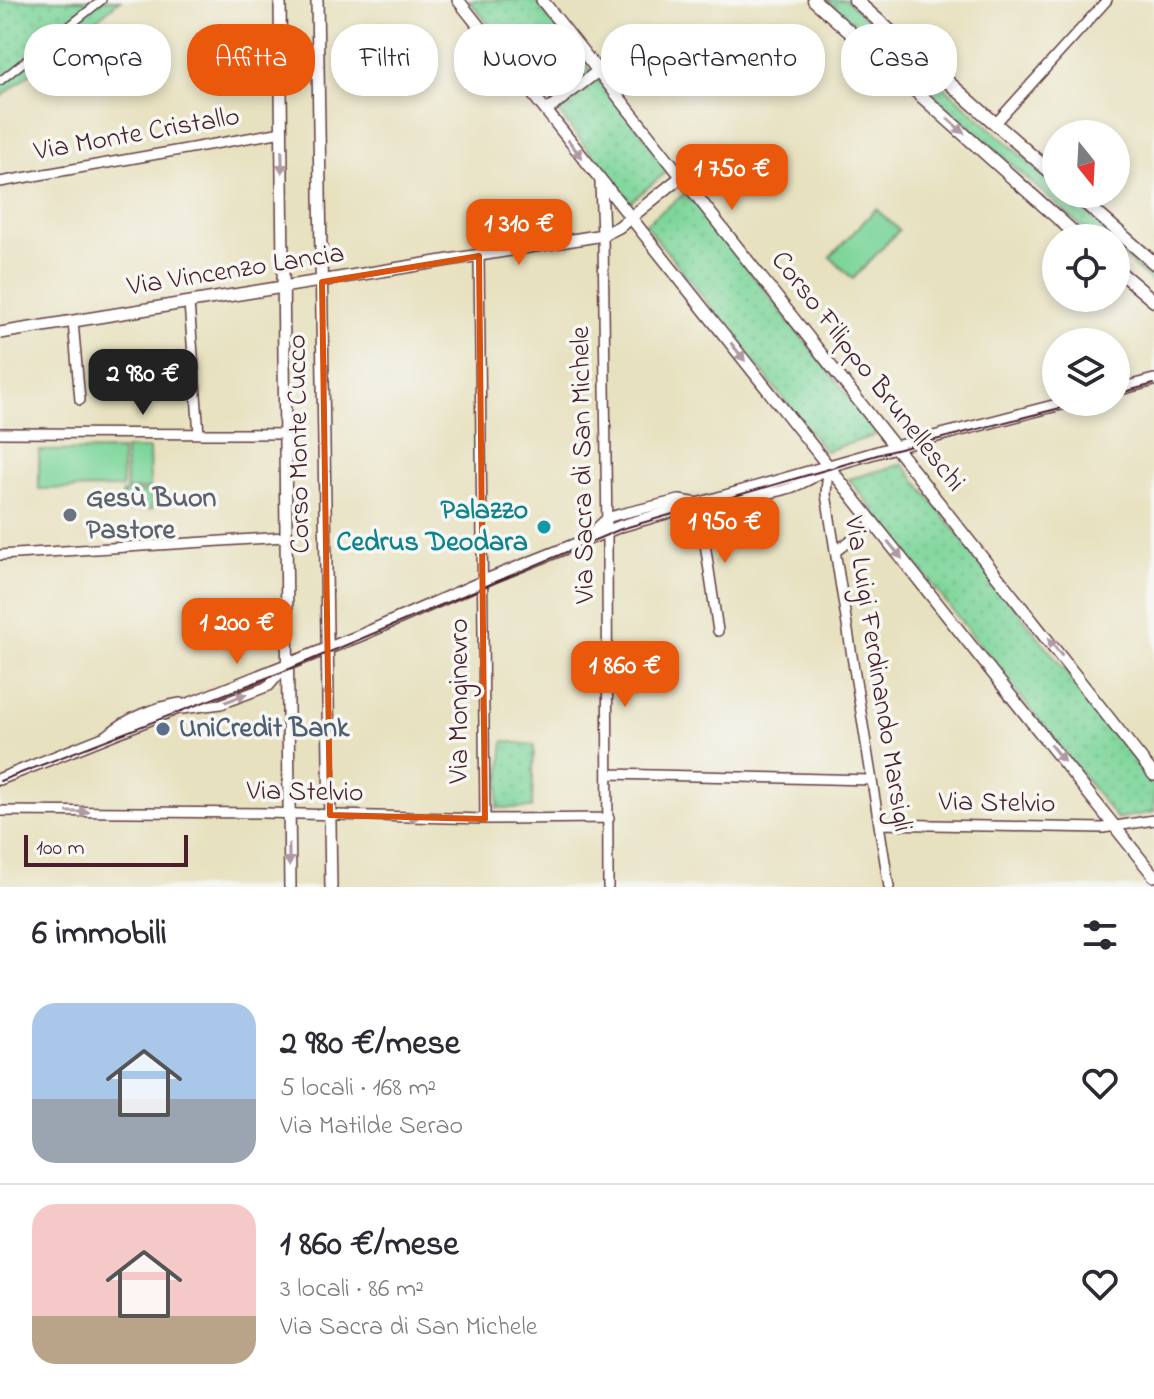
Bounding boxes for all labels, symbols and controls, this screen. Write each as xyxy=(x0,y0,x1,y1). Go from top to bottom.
chip: Compra xyxy=(24,24,171,96)
chip: Affitta xyxy=(187,24,315,96)
chip: Filtri xyxy=(331,24,438,96)
chip: Nuovo xyxy=(454,24,585,96)
chip: Appartamento xyxy=(601,24,825,96)
chip: Casa xyxy=(841,24,957,96)
street label: Via Monte Cristallo xyxy=(30,97,243,173)
one-way arrow xyxy=(946,117,965,135)
north arrow xyxy=(1042,120,1130,208)
map controls xyxy=(1042,120,1130,416)
one-way arrow xyxy=(567,139,583,160)
pin: 1 750 € xyxy=(658,144,806,212)
one-way arrow xyxy=(276,150,288,175)
text: 1 750 € xyxy=(694,151,770,189)
pin: 1 310 € xyxy=(445,199,593,267)
text: 1 310 € xyxy=(484,206,554,244)
button: locate xyxy=(1042,224,1130,312)
street label: Via Vincenzo Lancia xyxy=(124,234,347,309)
street label: Corso Filippo Brunelleschi xyxy=(760,243,974,501)
street label: Via Sacra di San Michele xyxy=(561,326,607,605)
button: layers xyxy=(1042,328,1130,416)
street label: Corso Monte Cucco xyxy=(278,334,322,554)
one-way arrow xyxy=(729,342,746,362)
pin: 2 980 € xyxy=(69,349,217,417)
text: 2 980 € xyxy=(107,356,179,394)
place label: Gesù Buon Pastore xyxy=(86,479,217,552)
place label: Palazzo Cedrus Deodara xyxy=(336,491,528,564)
pin: 1 950 € xyxy=(651,497,799,565)
text: 1 950 € xyxy=(688,504,762,542)
marker: Gesù Buon Pastore xyxy=(61,506,79,524)
street label: Via Luigi Ferdinando Marsigli xyxy=(832,512,922,835)
marker: Palazzo Cedrus Deodara xyxy=(535,518,553,536)
one-way arrow xyxy=(886,540,902,560)
pin: 1 200 € xyxy=(163,598,311,666)
text: 1 200 € xyxy=(200,605,274,643)
street label: Via Monginevro xyxy=(440,618,481,785)
one-way arrow xyxy=(1047,637,1063,657)
pin: 1 860 € xyxy=(551,641,699,709)
text: 1 860 € xyxy=(589,648,661,686)
one-way arrow xyxy=(321,684,334,709)
one-way arrow xyxy=(224,691,248,704)
place label: UniCredit Bank xyxy=(179,709,350,750)
marker: UniCredit Bank xyxy=(154,720,172,738)
one-way arrow xyxy=(1048,743,1065,763)
street label: Via Stelvio xyxy=(245,771,364,815)
street label: Via Stelvio xyxy=(937,782,1056,826)
one-way arrow xyxy=(66,805,91,818)
one-way arrow xyxy=(396,811,421,824)
scale bar xyxy=(24,831,188,867)
text: 100 m xyxy=(36,833,85,865)
one-way arrow xyxy=(283,843,295,868)
text: 6 immobili xyxy=(32,910,167,960)
icon: filters xyxy=(1078,913,1122,957)
text: 2 980 €/mese xyxy=(280,1020,460,1070)
icon: home xyxy=(96,1035,192,1131)
icon: heart xyxy=(1078,1061,1122,1105)
text: 5 locali · 168 m² xyxy=(280,1070,436,1108)
text: Via Matilde Serao xyxy=(280,1108,463,1146)
text: 1 860 €/mese xyxy=(280,1221,459,1271)
icon: home xyxy=(96,1236,192,1332)
icon: heart xyxy=(1078,1262,1122,1306)
text: 3 locali · 86 m² xyxy=(280,1271,424,1309)
text: Via Sacra di San Michele xyxy=(280,1309,537,1347)

